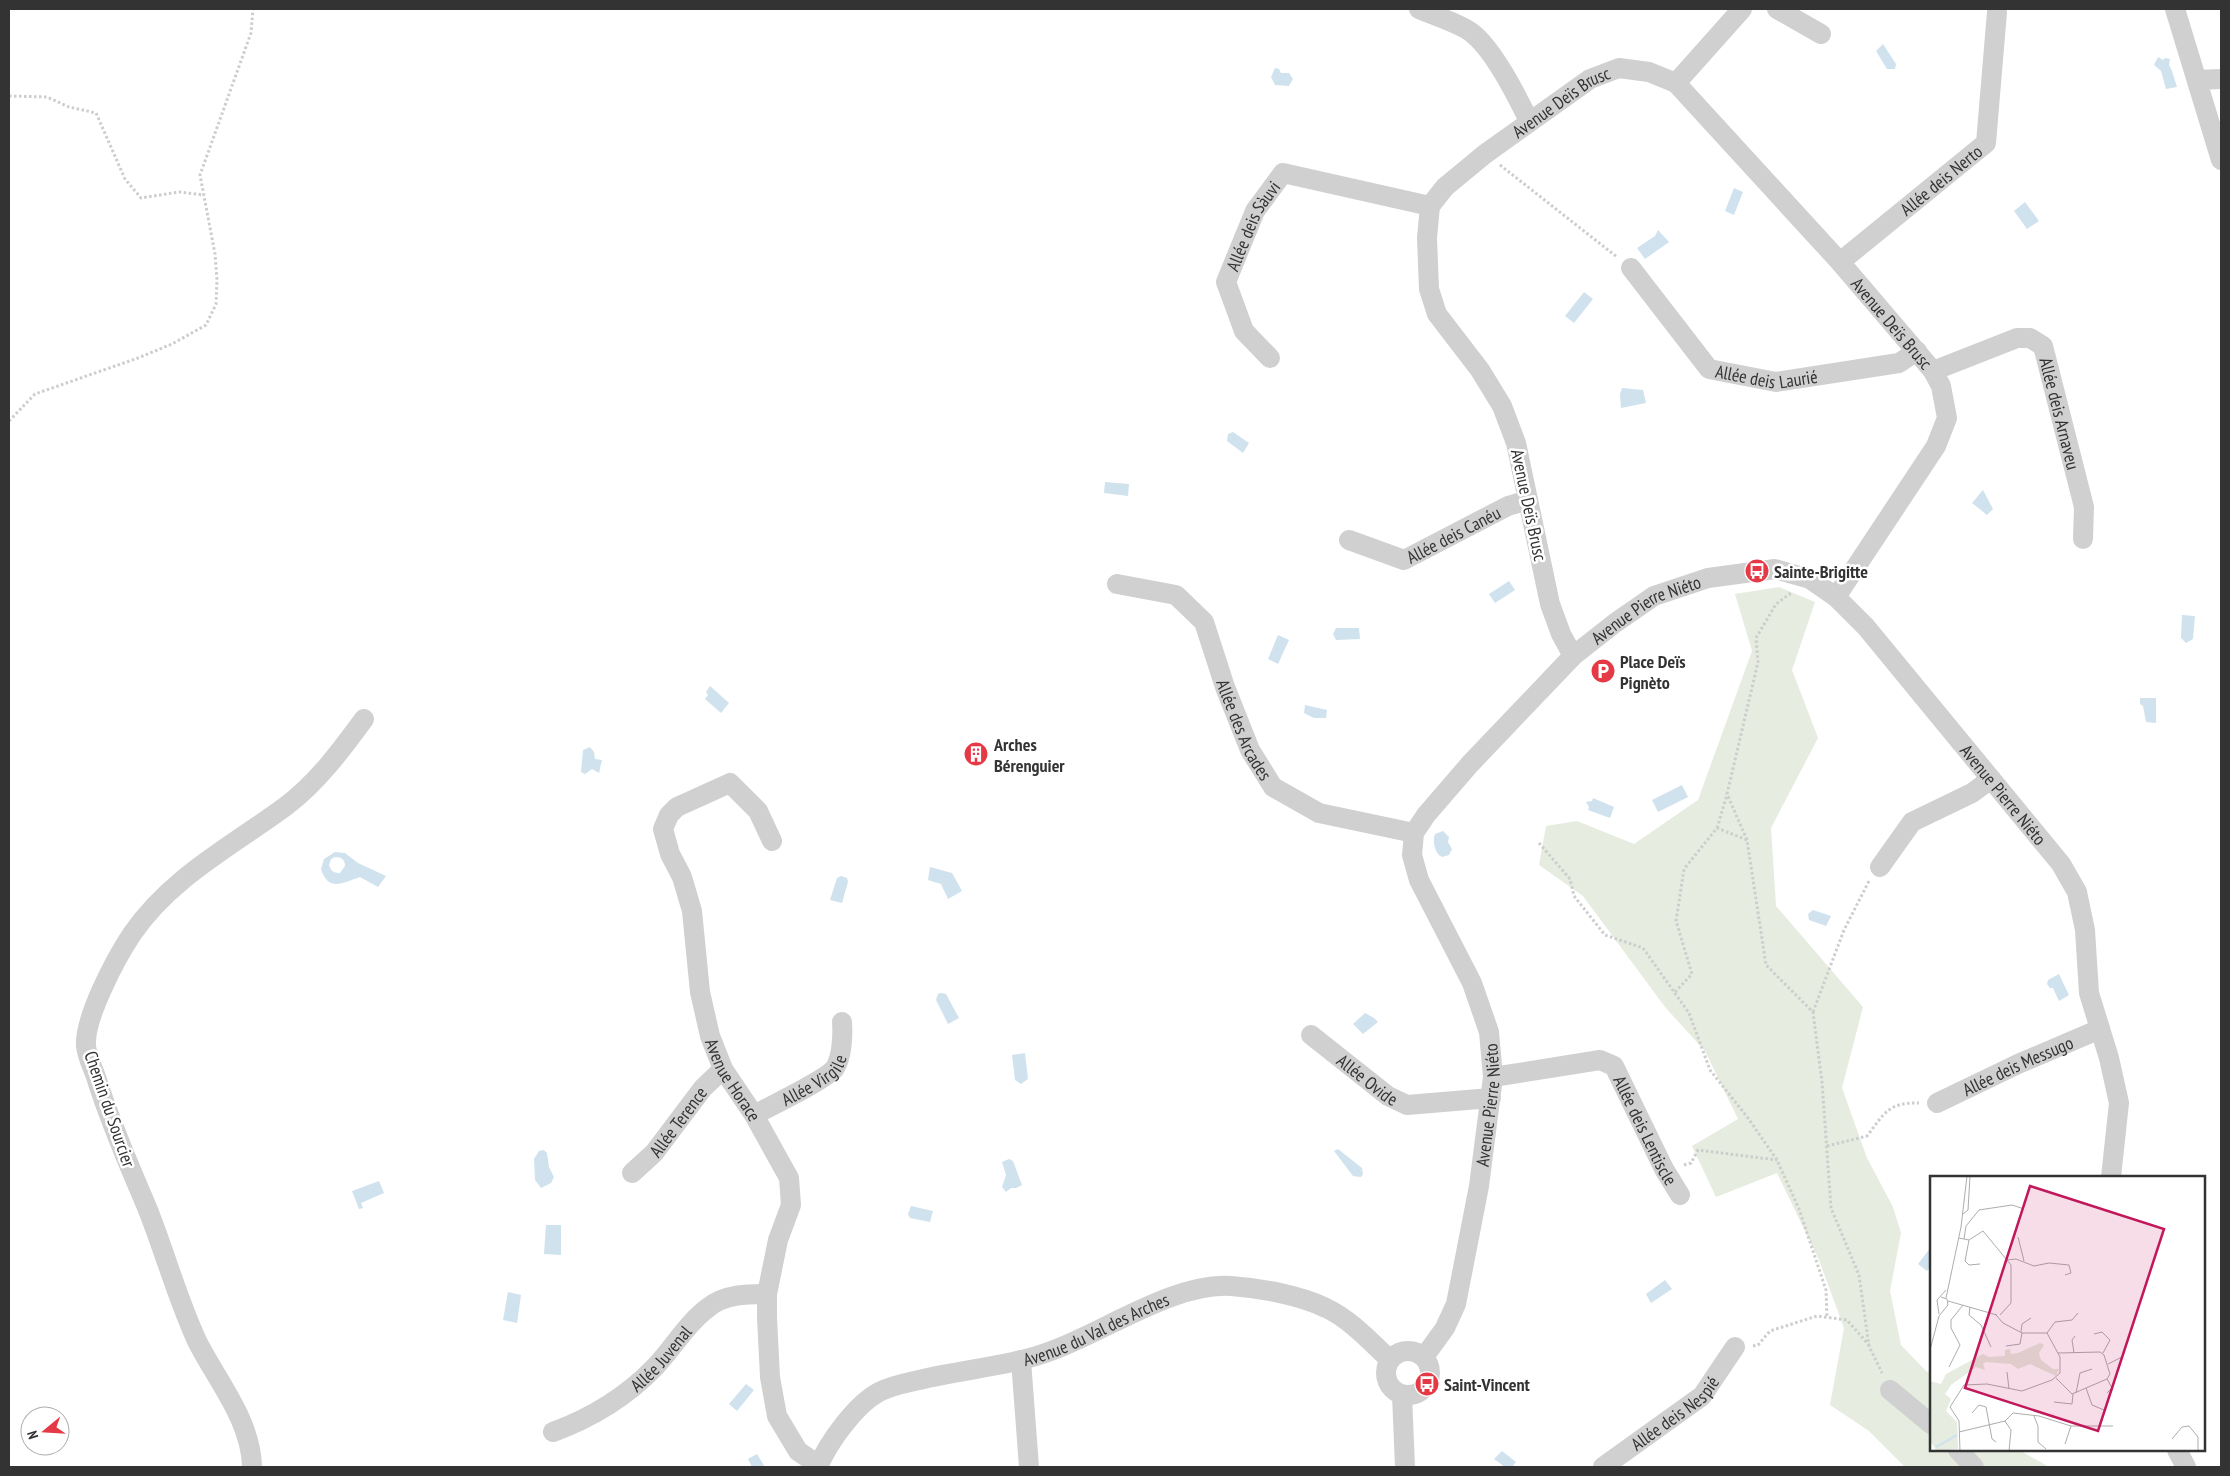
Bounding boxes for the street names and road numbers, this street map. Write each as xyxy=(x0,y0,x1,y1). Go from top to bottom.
street label: Avenue Deïs Brusc xyxy=(1507,61,1614,143)
street label: Allée deis Nerto xyxy=(1895,139,1987,220)
street label: Allée deis Sàuvi xyxy=(1220,176,1285,274)
street label: Avenue Deïs Brusc xyxy=(1846,272,1938,374)
street label: Allée deis Arnaveu xyxy=(2035,355,2085,472)
street label: Allée deis Laurié xyxy=(1714,359,1819,393)
street label: Avenue Deïs Brusc xyxy=(1506,447,1552,564)
street label: Allée deis Canéu xyxy=(1402,501,1504,568)
street label: Avenue Pierre Niéto xyxy=(1586,570,1704,649)
street label: Allée des Arcades xyxy=(1212,676,1277,784)
street label: Avenue Pierre Niéto xyxy=(1956,739,2052,850)
street label: Allée deis Messugo xyxy=(1959,1030,2077,1101)
street label: Avenue Horace xyxy=(701,1035,766,1125)
street label: Avenue Pierre Niéto xyxy=(1470,1042,1504,1168)
street label: Chemin du Sourcier xyxy=(79,1048,141,1170)
street label: Allée Ovide xyxy=(1332,1049,1401,1110)
street label: Allée Virgile xyxy=(777,1052,851,1110)
street label: Allée deis Lentiscle xyxy=(1609,1071,1683,1189)
street label: Allée Terence xyxy=(644,1082,712,1161)
street label: Avenue du Val des Arches xyxy=(1021,1287,1172,1371)
street label: Allée Juvenal xyxy=(625,1320,697,1396)
street label: Allée deis Nespié xyxy=(1626,1372,1724,1455)

